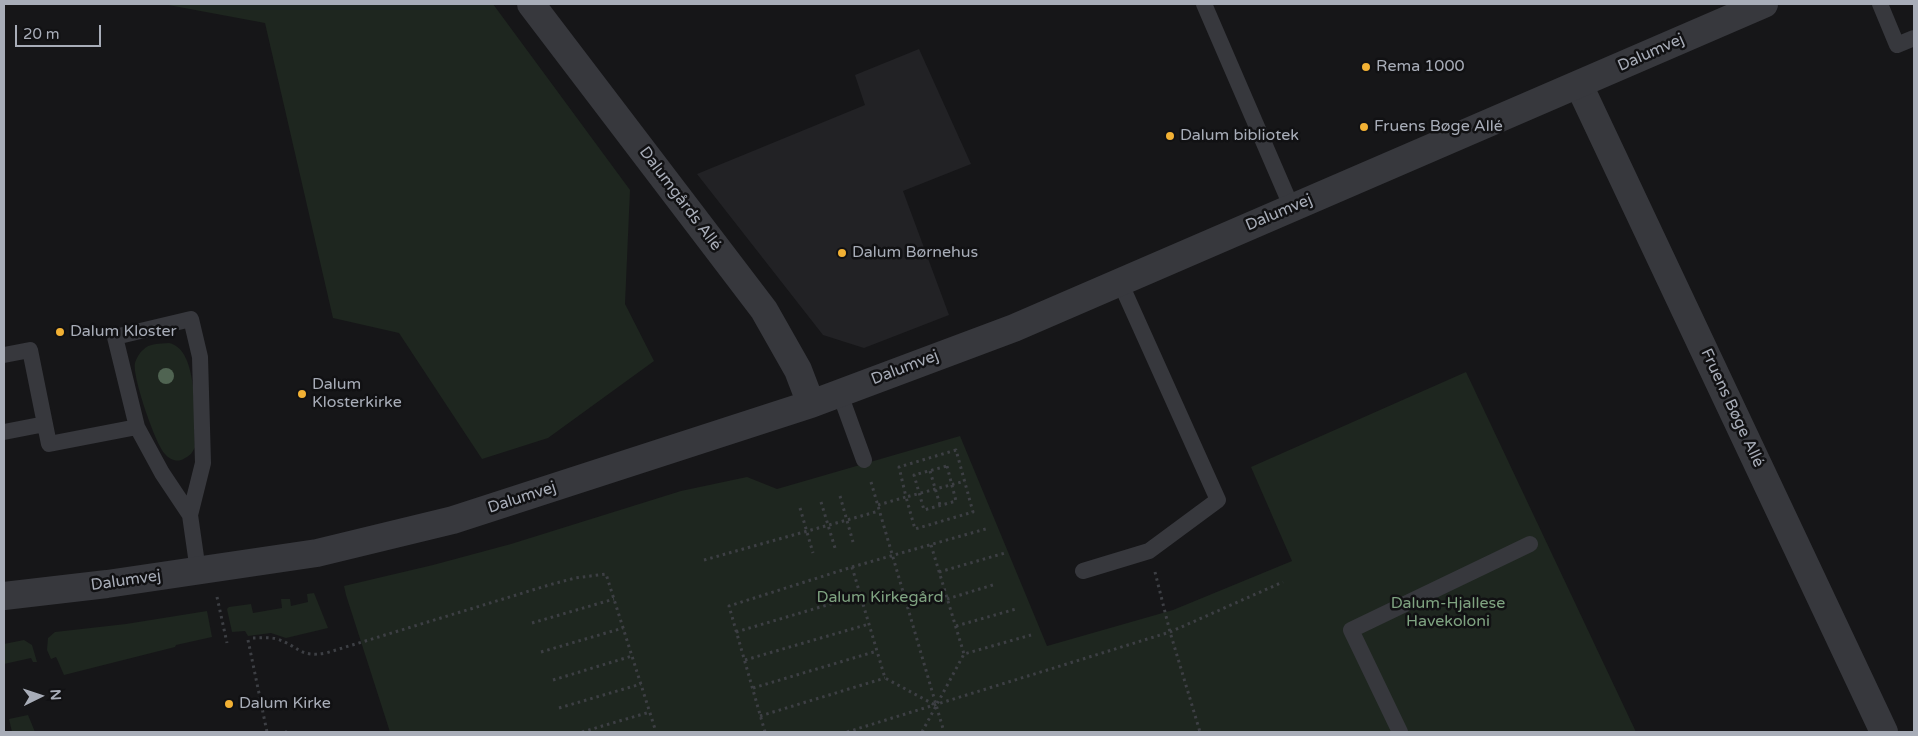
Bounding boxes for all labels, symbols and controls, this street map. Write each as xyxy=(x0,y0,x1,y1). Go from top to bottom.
scale bar xyxy=(18,15,104,47)
text: 20 m xyxy=(23,25,60,43)
street label: Dalumvej xyxy=(1615,30,1687,76)
place label: Rema 1000 xyxy=(1376,57,1464,77)
marker: Rema 1000 xyxy=(1360,61,1372,73)
place label: Fruens Bøge Allé xyxy=(1374,117,1503,137)
marker: Fruens Bøge Allé xyxy=(1358,121,1370,133)
place label: Dalum bibliotek xyxy=(1180,126,1299,146)
marker: Dalum bibliotek xyxy=(1164,130,1176,142)
street label: Dalumgårds Allé xyxy=(635,143,725,255)
street label: Dalumvej xyxy=(1243,190,1315,236)
place label: Dalum Børnehus xyxy=(852,243,978,263)
marker: Dalum Børnehus xyxy=(836,247,848,259)
place label: Dalum Kloster xyxy=(70,322,177,342)
marker: Dalum Kloster xyxy=(54,326,66,338)
street label: Dalumvej xyxy=(869,346,941,390)
street label: Fruens Bøge Allé xyxy=(1696,346,1768,470)
place label: Dalum Klosterkirke xyxy=(312,375,402,413)
marker: Dalum Klosterkirke xyxy=(296,388,308,400)
street label: Dalumvej xyxy=(485,478,559,518)
street label: Dalumvej xyxy=(90,567,162,595)
park label: Dalum Kirkegård xyxy=(817,588,943,608)
park label: Dalum-Hjallese Havekoloni xyxy=(1391,594,1505,632)
north arrow xyxy=(15,671,65,721)
text: N xyxy=(47,689,64,701)
place label: Dalum Kirke xyxy=(239,694,331,714)
marker: Dalum Kirke xyxy=(223,698,235,710)

